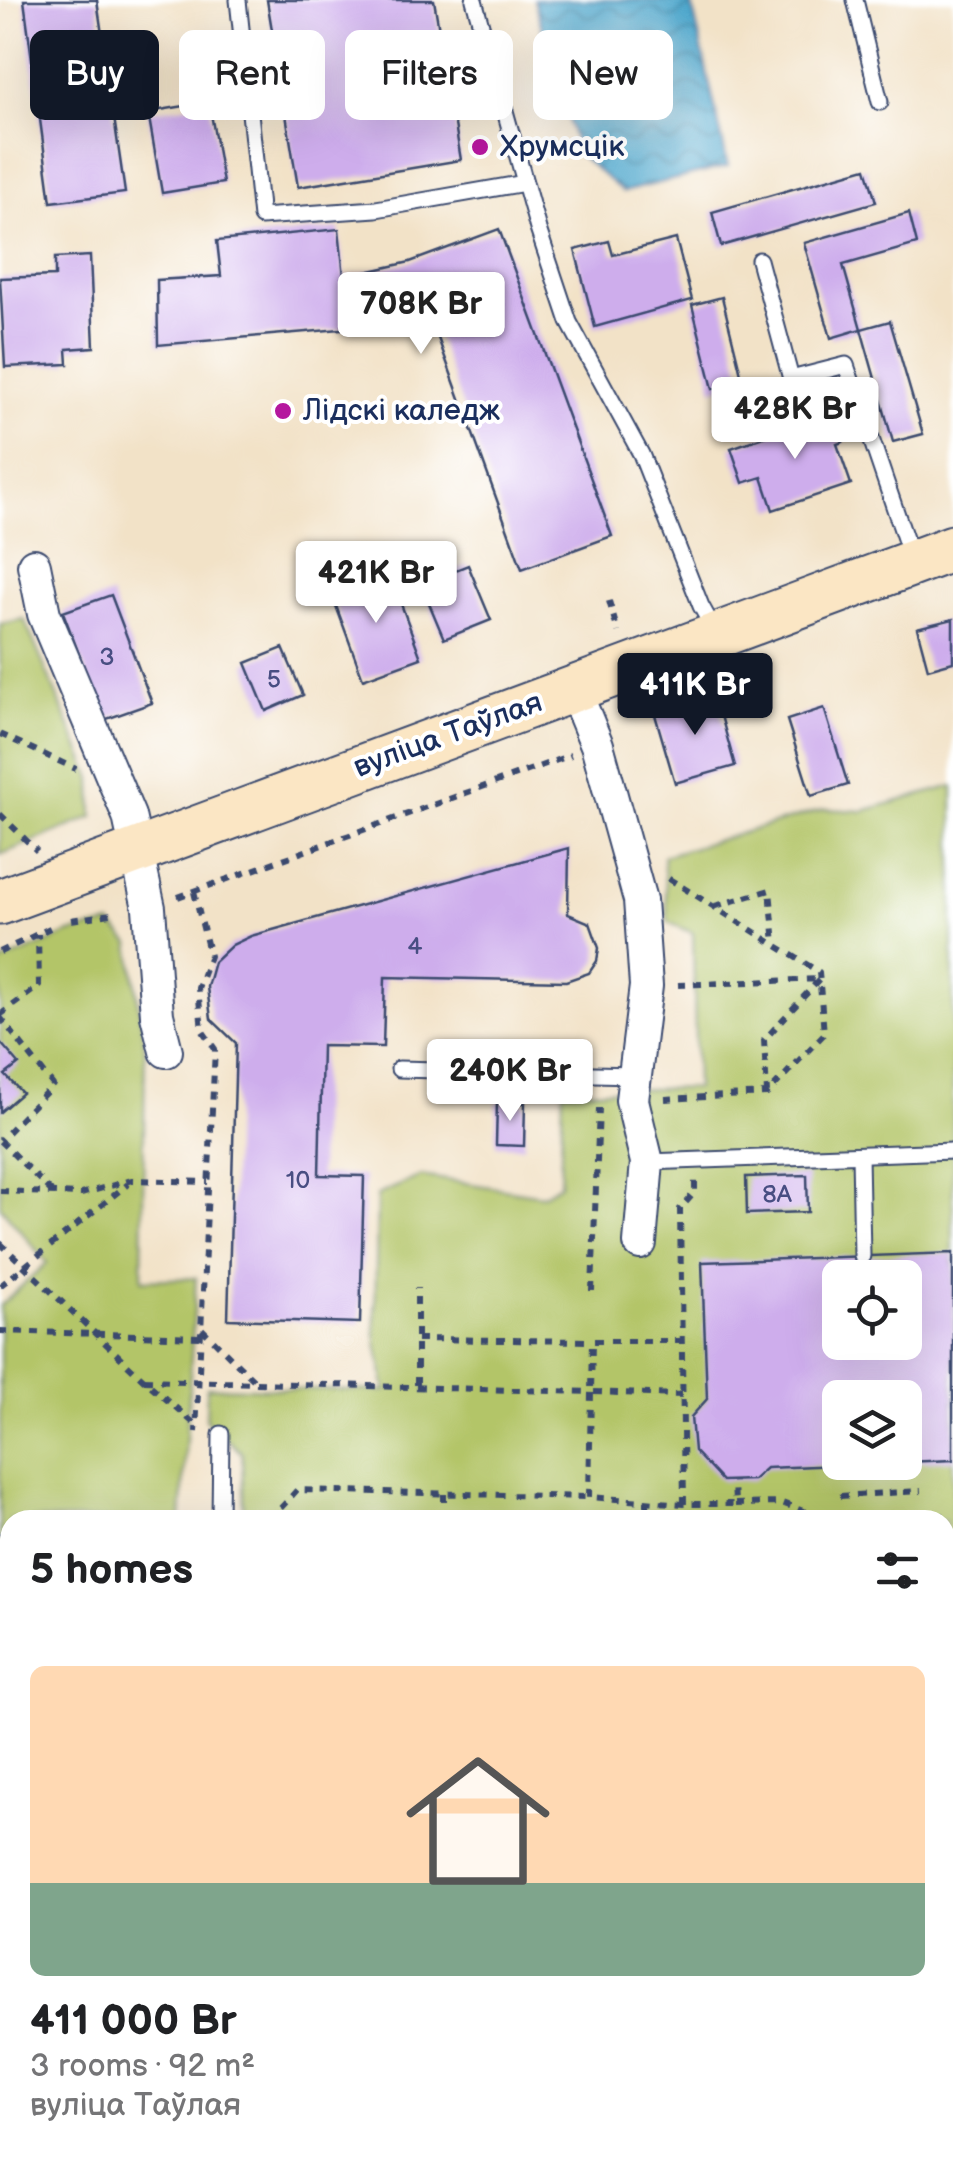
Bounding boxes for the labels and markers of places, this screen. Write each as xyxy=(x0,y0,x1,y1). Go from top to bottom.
place label: Хрумсцік xyxy=(500,129,624,165)
marker: Хрумсцік xyxy=(469,136,491,158)
pin: 708K Br xyxy=(329,272,513,357)
pin: 428K Br xyxy=(703,377,887,462)
place label: Лідскі каледж xyxy=(302,393,500,429)
marker: Лідскі каледж xyxy=(272,400,294,422)
pin: 421K Br xyxy=(284,541,468,626)
pin: 411K Br xyxy=(603,653,787,738)
pin: 240K Br xyxy=(418,1039,602,1124)

